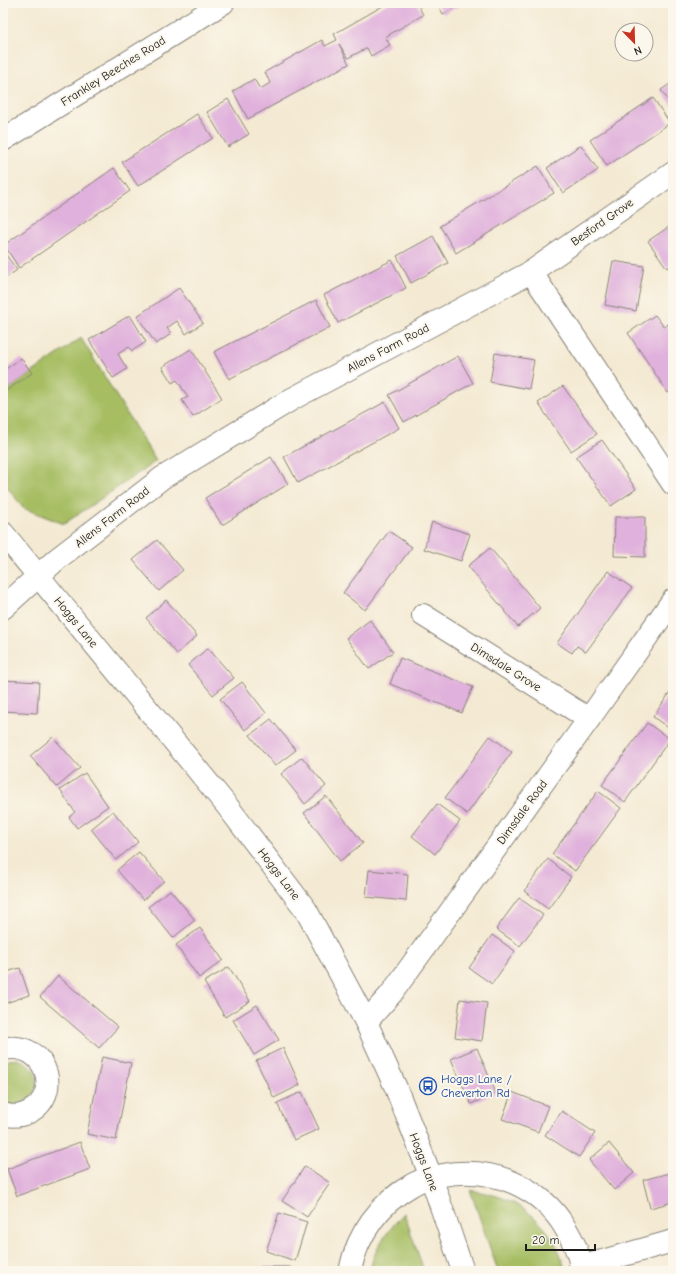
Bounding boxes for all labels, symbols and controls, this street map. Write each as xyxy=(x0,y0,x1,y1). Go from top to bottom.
north arrow xyxy=(614,22,654,62)
street label: Frankley Beeches Road xyxy=(58,33,168,109)
text: N xyxy=(632,43,644,58)
street label: Besford Grove xyxy=(568,195,636,249)
street label: Allens Farm Road xyxy=(345,320,431,376)
street label: Allens Farm Road xyxy=(72,483,152,551)
street label: Hoggs Lane xyxy=(51,594,101,650)
street label: Dimsdale Grove xyxy=(468,640,544,694)
street label: Dimsdale Road xyxy=(494,777,550,847)
street label: Hoggs Lane xyxy=(255,845,303,903)
place label: Hoggs Lane / Cheverton Rd xyxy=(441,1072,512,1100)
bus stop icon: Hoggs Lane / Cheverton Rd xyxy=(418,1076,438,1096)
street label: Hoggs Lane xyxy=(406,1131,442,1193)
scale bar xyxy=(526,1226,595,1252)
text: 20 m xyxy=(532,1233,560,1247)

